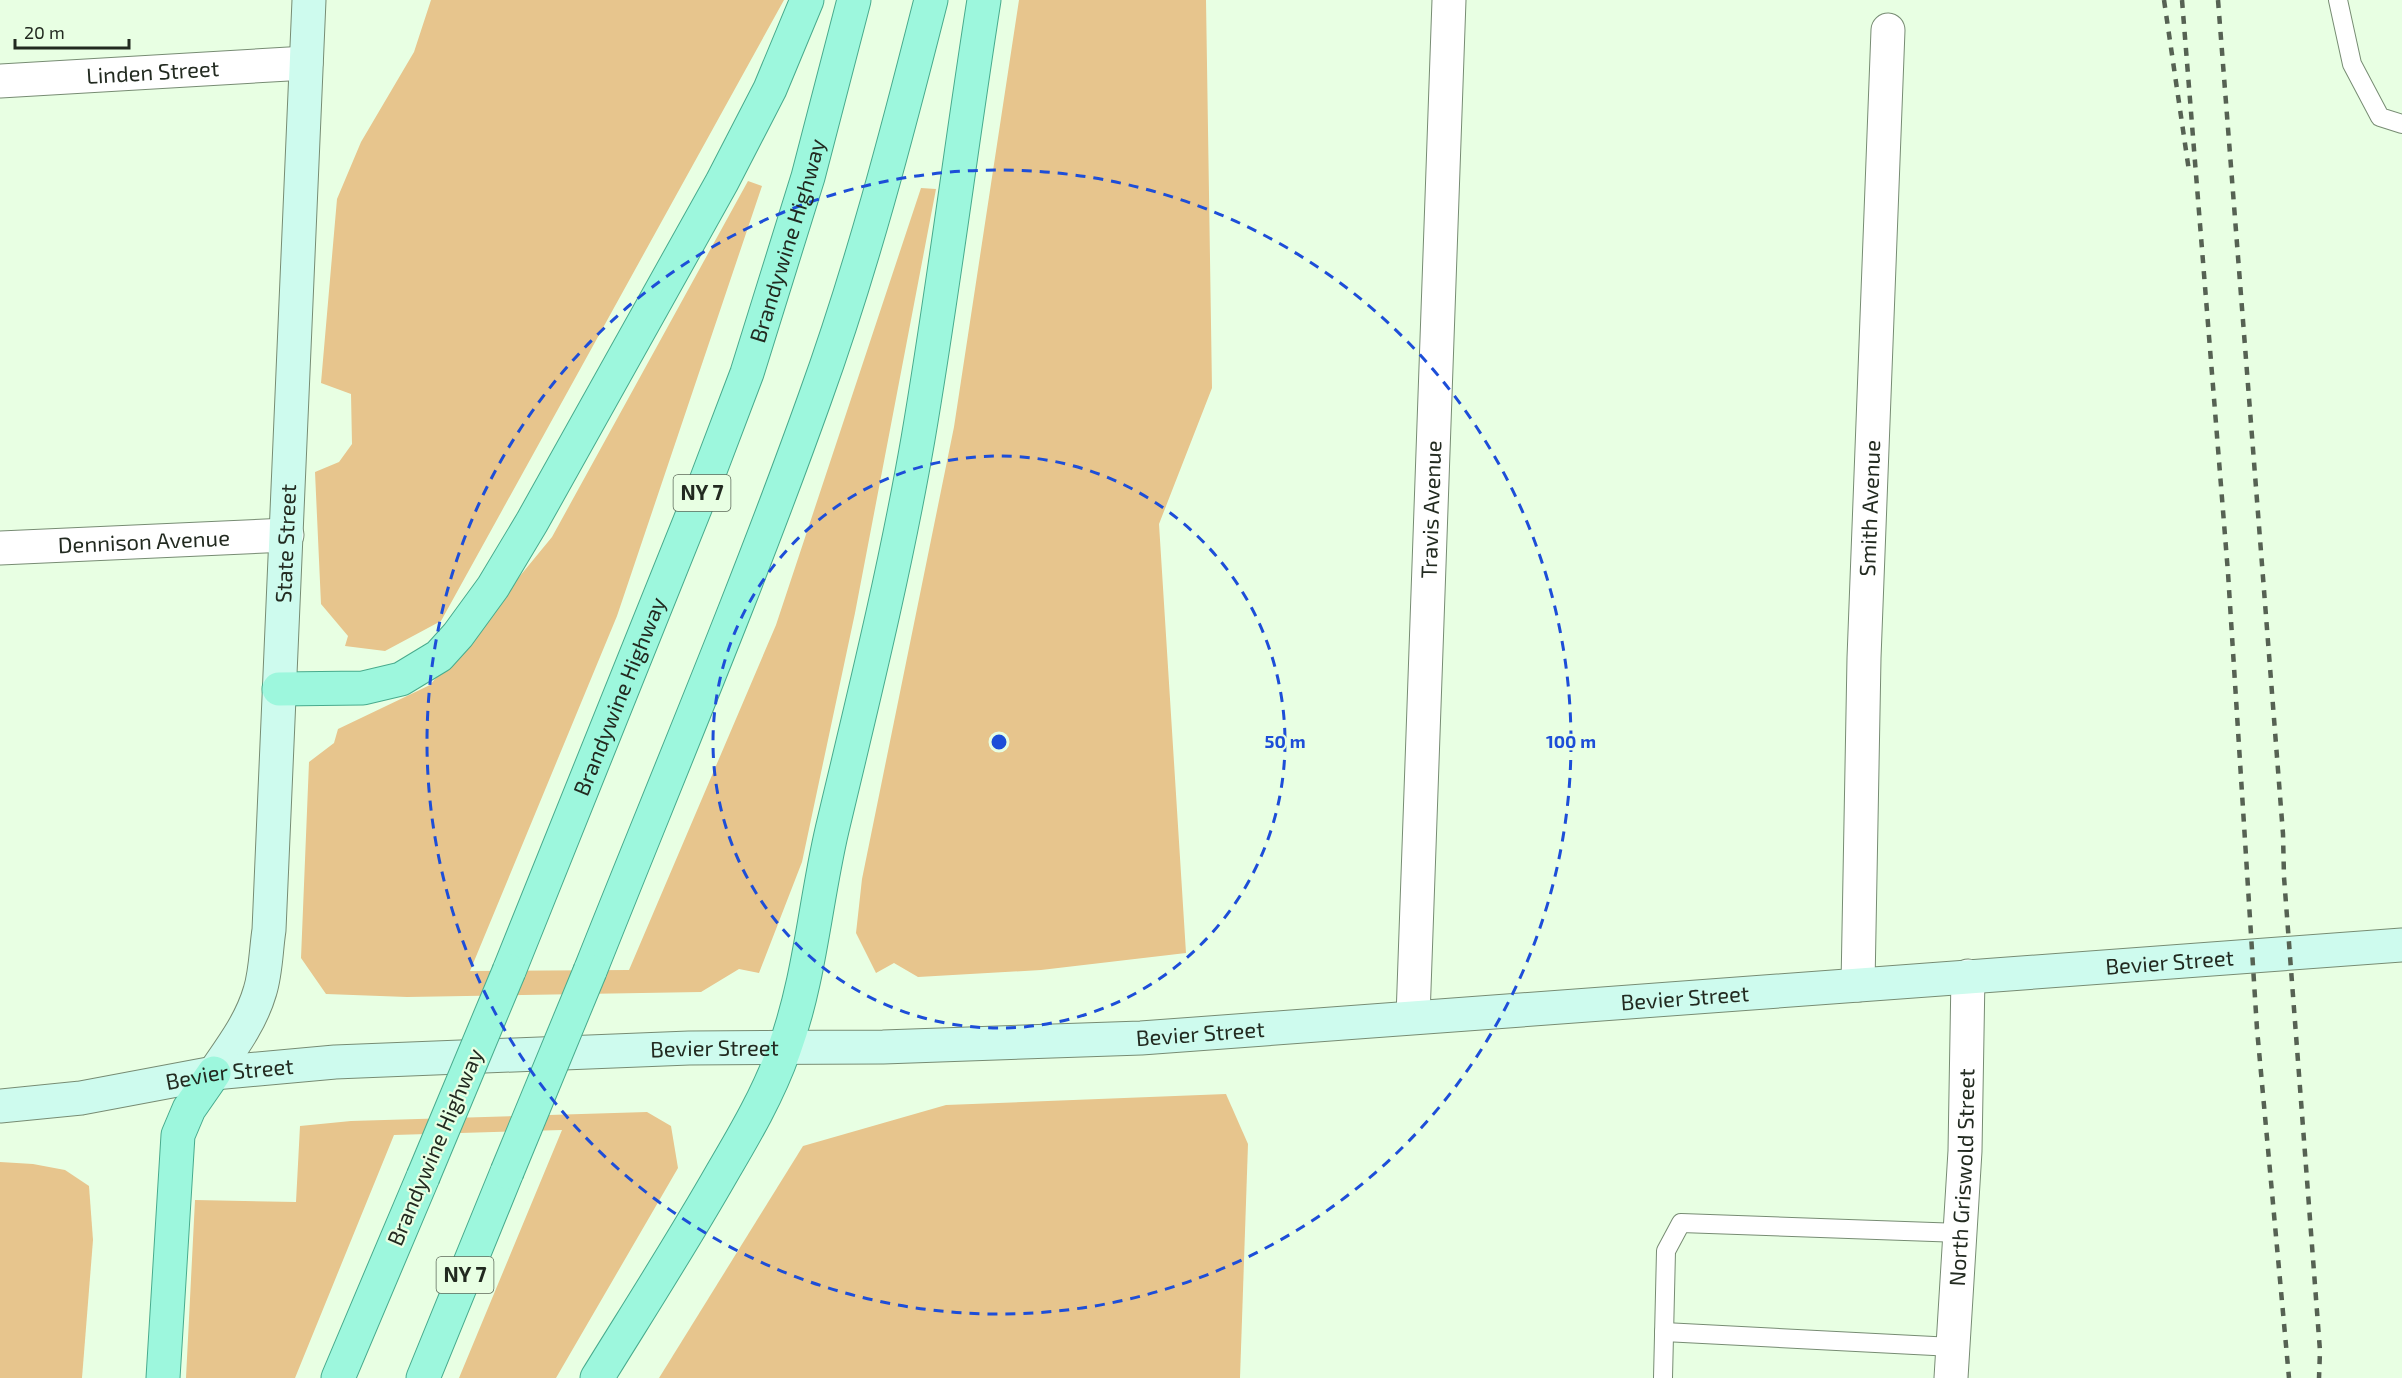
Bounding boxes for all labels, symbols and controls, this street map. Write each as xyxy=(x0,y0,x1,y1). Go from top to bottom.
scale bar xyxy=(15,12,129,50)
text: 20 m xyxy=(24,21,65,43)
street label: Linden Street xyxy=(86,54,220,88)
street label: Brandywine Highway xyxy=(743,135,830,346)
street label: Smith Avenue xyxy=(1853,439,1884,577)
street label: Travis Avenue xyxy=(1415,440,1445,579)
road number: NY 7 xyxy=(674,475,730,511)
street label: State Street xyxy=(269,484,300,604)
street label: Dennison Avenue xyxy=(57,524,230,557)
street label: Brandywine Highway xyxy=(567,593,670,799)
text: 50 m xyxy=(1264,730,1306,752)
text: 100 m xyxy=(1546,730,1596,752)
centre of rings xyxy=(989,732,1009,752)
street label: Bevier Street xyxy=(2104,943,2235,979)
street label: Bevier Street xyxy=(1620,979,1750,1015)
street label: Bevier Street xyxy=(1135,1015,1265,1050)
street label: Bevier Street xyxy=(650,1034,779,1062)
street label: Brandywine Highway xyxy=(381,1044,488,1249)
street label: Bevier Street xyxy=(163,1052,294,1094)
street label: North Griswold Street xyxy=(1943,1068,1978,1287)
road number: NY 7 xyxy=(436,1257,494,1293)

